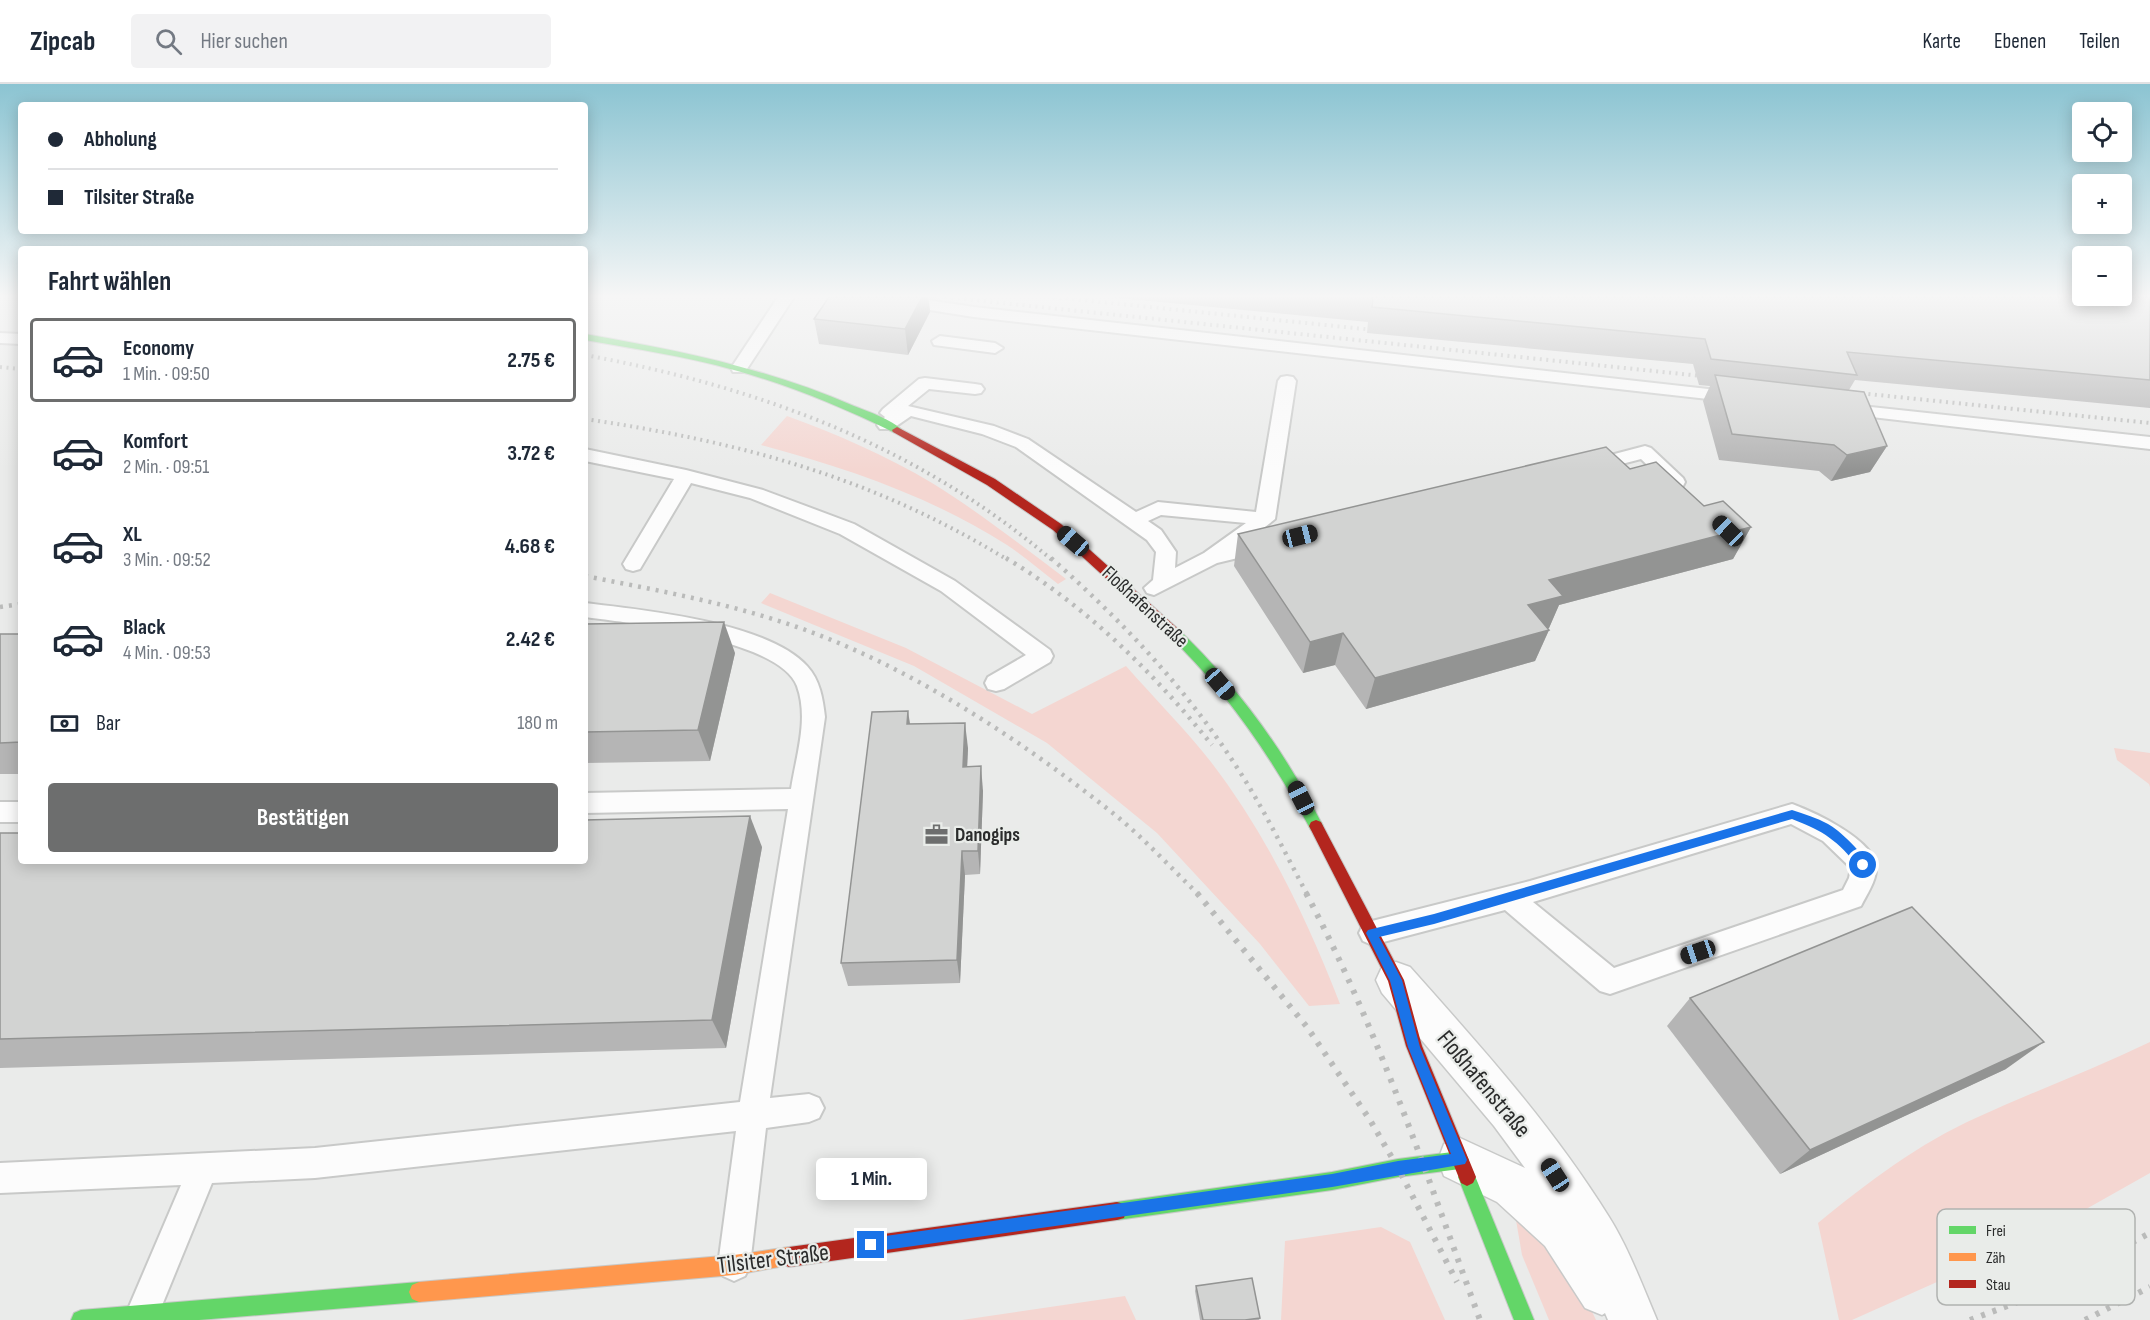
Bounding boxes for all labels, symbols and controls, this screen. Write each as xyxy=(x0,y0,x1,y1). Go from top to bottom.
search box xyxy=(131,14,551,68)
text: Zipcab xyxy=(30,25,95,58)
icon: search xyxy=(152,25,185,58)
text: Hier suchen xyxy=(200,28,288,55)
text: Karte xyxy=(1923,29,1961,54)
text: Ebenen xyxy=(1994,29,2046,54)
text: Teilen xyxy=(2079,29,2120,54)
map controls xyxy=(2072,102,2132,306)
button: locate xyxy=(2072,102,2132,162)
text: Abholung xyxy=(84,126,157,153)
button: + xyxy=(2072,174,2132,234)
text: Tilsiter Straße xyxy=(84,184,194,211)
button: − xyxy=(2072,246,2132,306)
text: Fahrt wählen xyxy=(48,266,171,298)
icon: car xyxy=(51,333,105,387)
text: Economy xyxy=(123,335,194,362)
text: 2.75 € xyxy=(507,347,555,374)
text: 1 Min. · 09:50 xyxy=(123,362,210,386)
icon: car xyxy=(51,426,105,480)
text: Komfort xyxy=(123,428,188,455)
text: 3.72 € xyxy=(507,440,555,467)
text: 2 Min. · 09:51 xyxy=(123,455,209,479)
car xyxy=(1709,512,1747,550)
icon: car xyxy=(51,519,105,573)
text: XL xyxy=(123,521,142,548)
car xyxy=(1054,522,1092,560)
car xyxy=(1280,523,1320,549)
text: 4.68 € xyxy=(505,533,555,560)
text: 3 Min. · 09:52 xyxy=(123,548,211,572)
street label: Floßhafenstraße xyxy=(1097,561,1193,653)
icon: car xyxy=(51,612,105,666)
text: Black xyxy=(123,614,165,641)
text: 2.42 € xyxy=(506,626,555,653)
text: 4 Min. · 09:53 xyxy=(123,641,211,665)
car xyxy=(1201,665,1239,703)
icon: cash xyxy=(48,707,81,740)
text: Bar xyxy=(96,710,121,737)
text: 180 m xyxy=(517,711,558,735)
car xyxy=(1285,778,1317,818)
button: Bestätigen xyxy=(48,783,558,852)
office icon: Danogips xyxy=(924,822,950,848)
place label: Danogips xyxy=(955,823,1020,847)
route start xyxy=(1849,851,1876,878)
car xyxy=(1678,938,1718,966)
street label: Floßhafenstraße xyxy=(1431,1025,1537,1143)
car xyxy=(1538,1155,1572,1195)
callout: 1 Min. xyxy=(816,1158,926,1200)
text: 1 Min. xyxy=(851,1167,892,1191)
legend xyxy=(1937,1209,2135,1305)
text: Frei xyxy=(1986,1222,2006,1241)
route end xyxy=(857,1231,884,1258)
street label: Tilsiter Straße xyxy=(716,1238,830,1280)
text: Zäh xyxy=(1986,1249,2005,1268)
text: Stau xyxy=(1986,1276,2011,1295)

